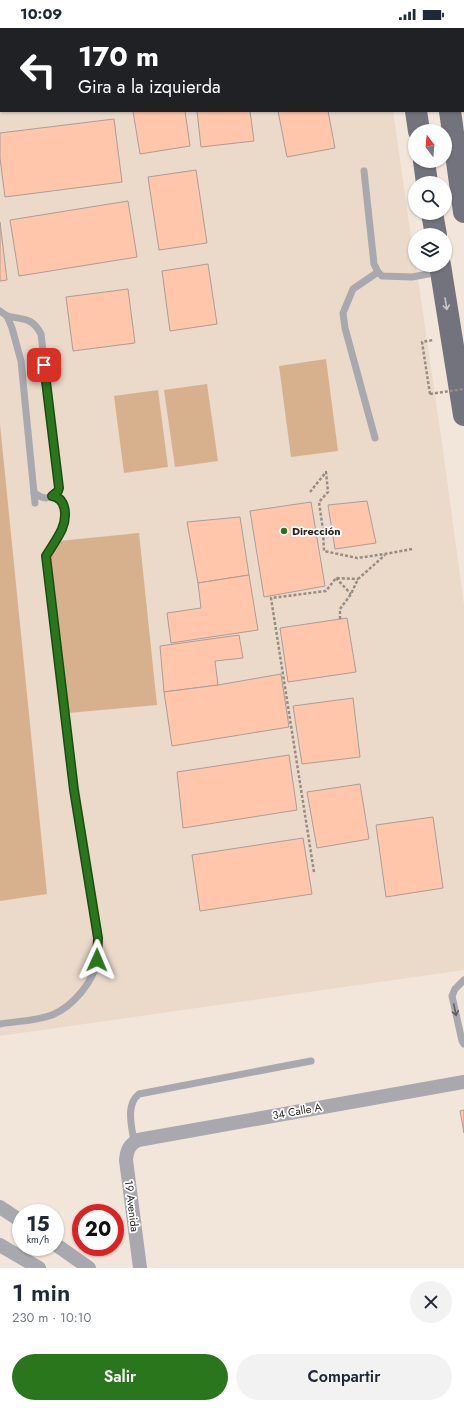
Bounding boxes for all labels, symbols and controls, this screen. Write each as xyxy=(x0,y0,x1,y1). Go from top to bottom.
text: 10:09 xyxy=(20,3,62,25)
text: 170 m xyxy=(78,36,159,77)
icon: left xyxy=(12,44,64,96)
text: Gira a la izquierda xyxy=(78,74,221,100)
north arrow xyxy=(408,124,452,168)
map controls xyxy=(408,124,452,272)
button: search xyxy=(408,176,452,220)
button: layers xyxy=(408,228,452,272)
one-way arrow xyxy=(442,297,450,310)
pin xyxy=(27,348,61,382)
icon: arrive xyxy=(33,354,55,376)
place label: Dirección xyxy=(292,523,340,539)
marker: Dirección xyxy=(279,526,289,536)
position arrow xyxy=(76,939,118,981)
one-way arrow xyxy=(452,1003,460,1016)
street label: 34 Calle A xyxy=(271,1099,324,1123)
street label: 19 Avenida xyxy=(121,1179,143,1233)
speed limit sign: 20 xyxy=(72,1204,124,1256)
text: 15 xyxy=(26,1210,50,1239)
text: km/h xyxy=(27,1232,49,1247)
text: 1 min xyxy=(12,1275,70,1310)
button: close xyxy=(410,1281,452,1323)
text: 230 m · 10:10 xyxy=(12,1308,91,1327)
button: Salir xyxy=(12,1354,228,1400)
button: Compartir xyxy=(236,1354,452,1400)

